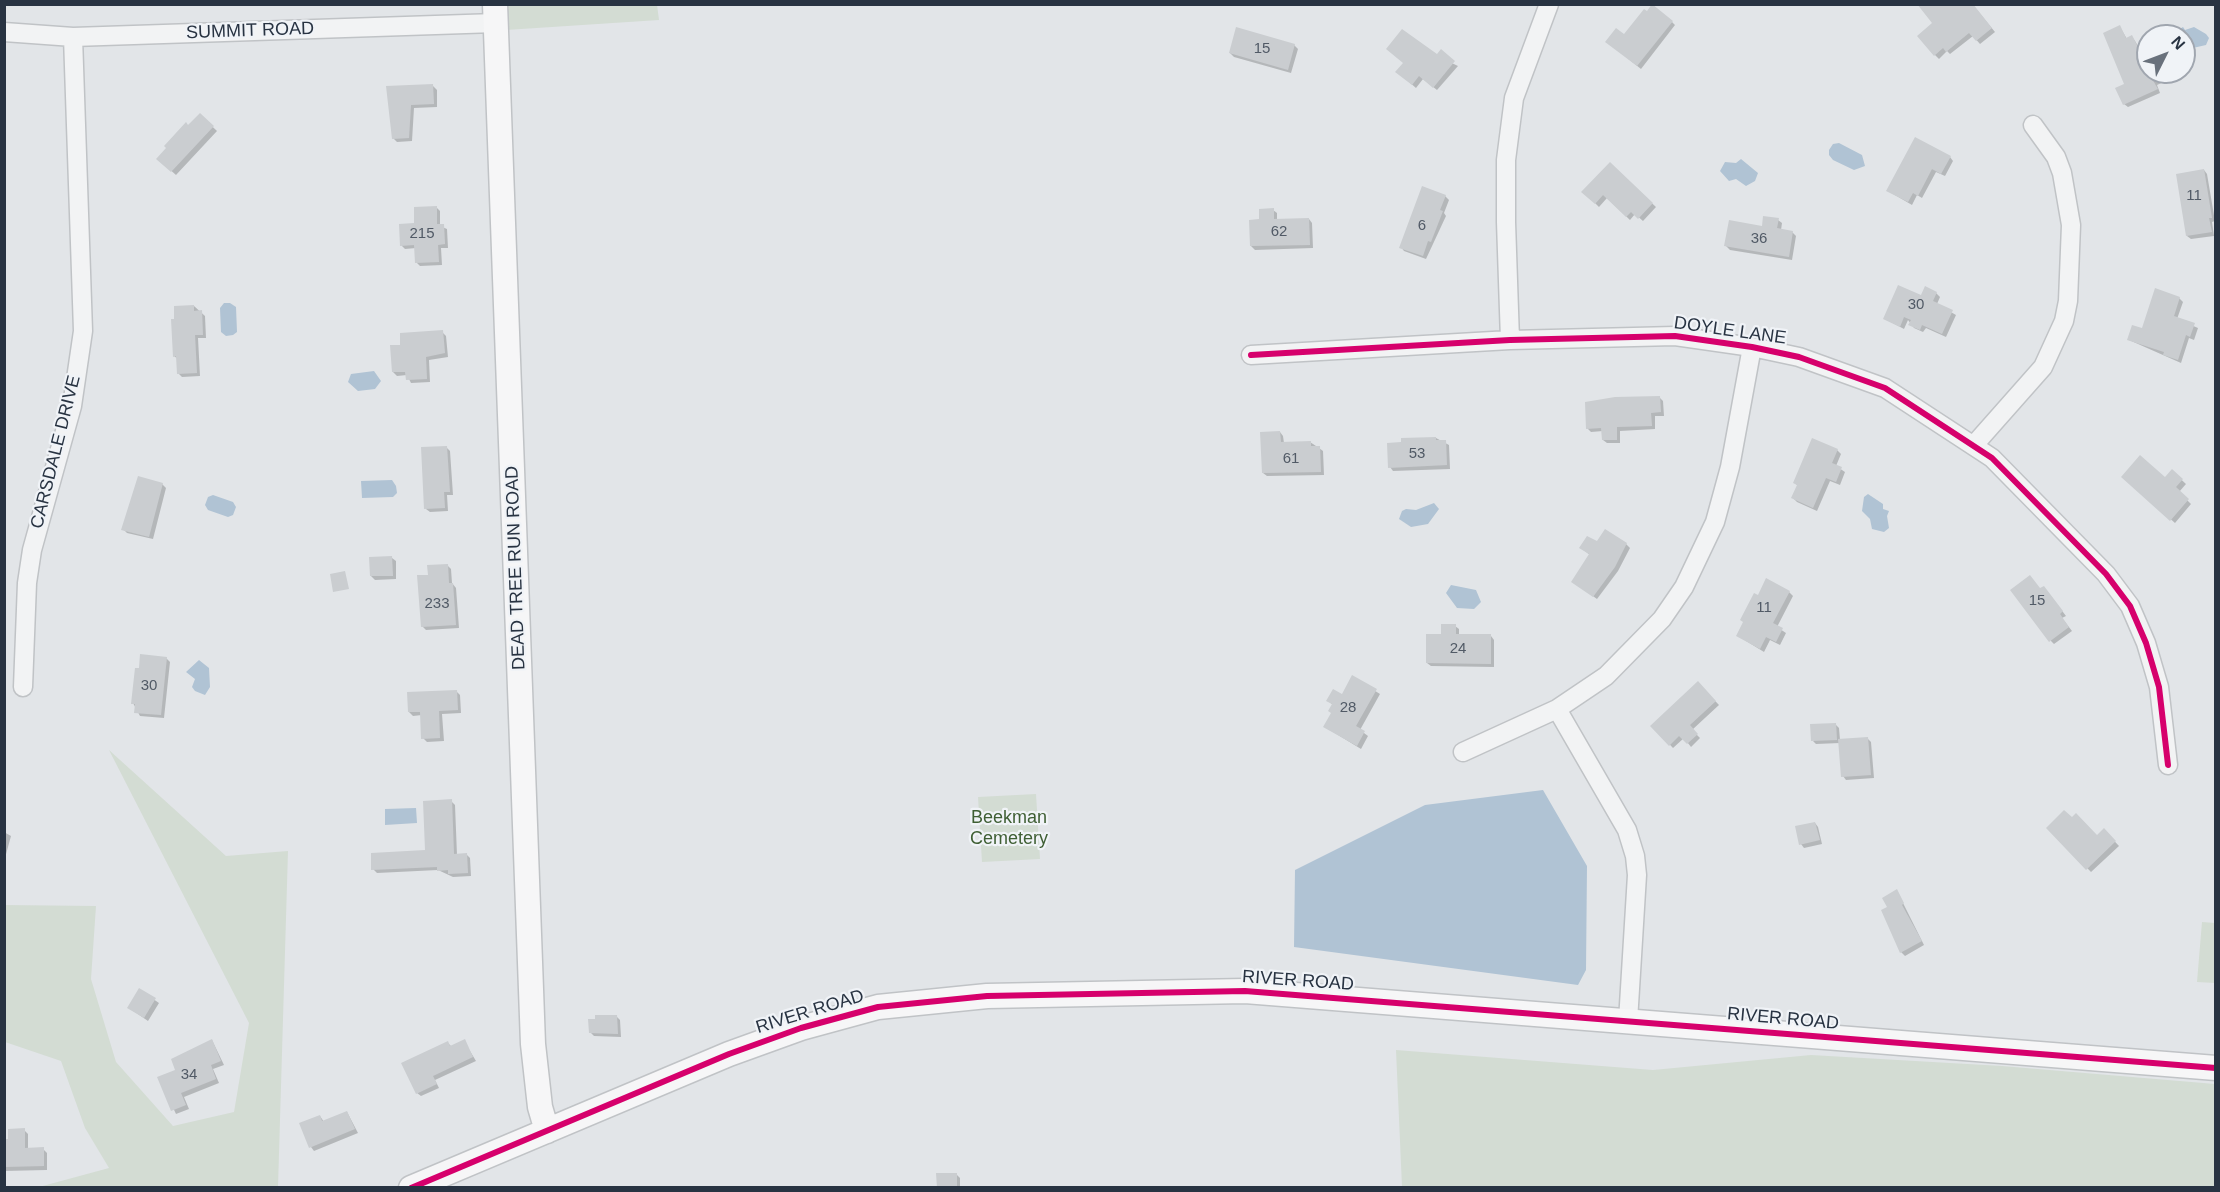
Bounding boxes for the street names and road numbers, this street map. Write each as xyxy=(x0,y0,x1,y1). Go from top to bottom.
street label: SUMMIT ROAD xyxy=(186,18,314,44)
street label: DOYLE LANE xyxy=(1673,312,1787,350)
street label: CARSDALE DRIVE xyxy=(27,373,85,531)
street label: DEAD TREE RUN ROAD xyxy=(502,466,530,670)
street label: RIVER ROAD xyxy=(1241,966,1355,996)
street label: RIVER ROAD xyxy=(753,985,867,1039)
street label: RIVER ROAD xyxy=(1726,1003,1840,1035)

